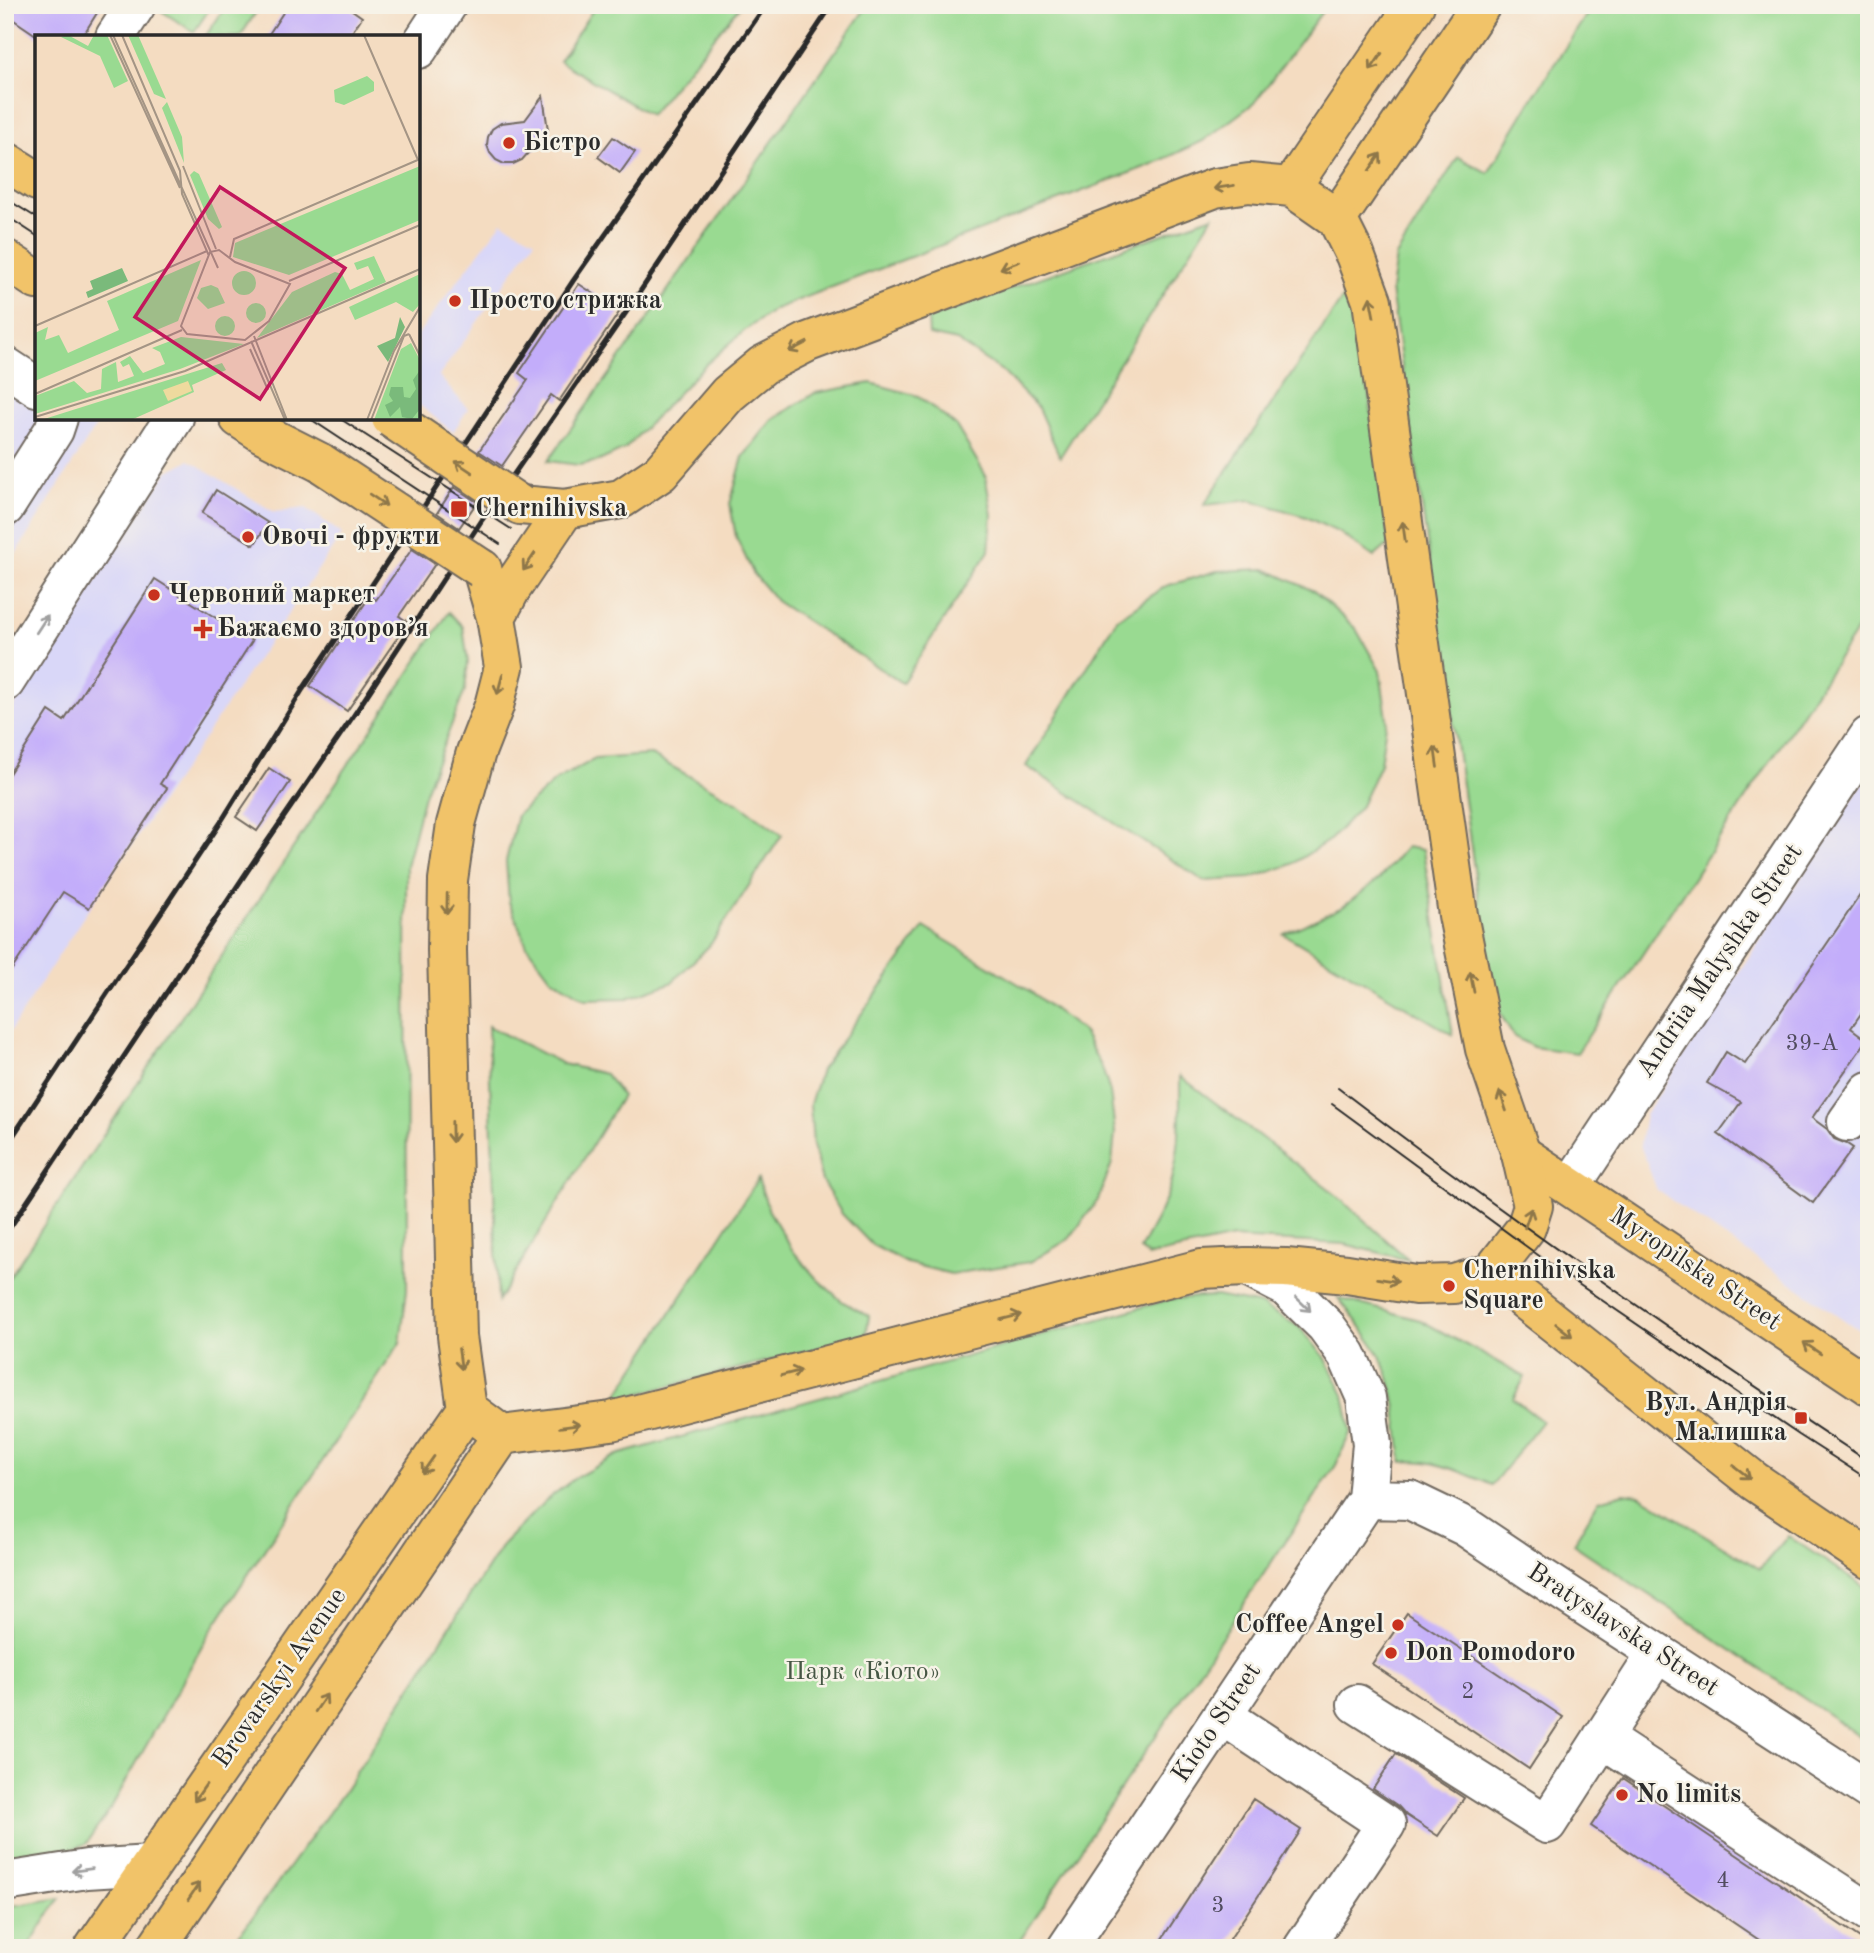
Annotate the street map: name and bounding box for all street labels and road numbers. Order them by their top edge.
street label: Andriia Malyshka Street [1632,839,1808,1083]
street label: Myropilska Street [1605,1202,1785,1336]
street label: Bratyslavska Street [1523,1559,1723,1701]
street label: Brovarskyi Avenue [208,1584,352,1772]
street label: Kioto Street [1168,1659,1266,1787]

